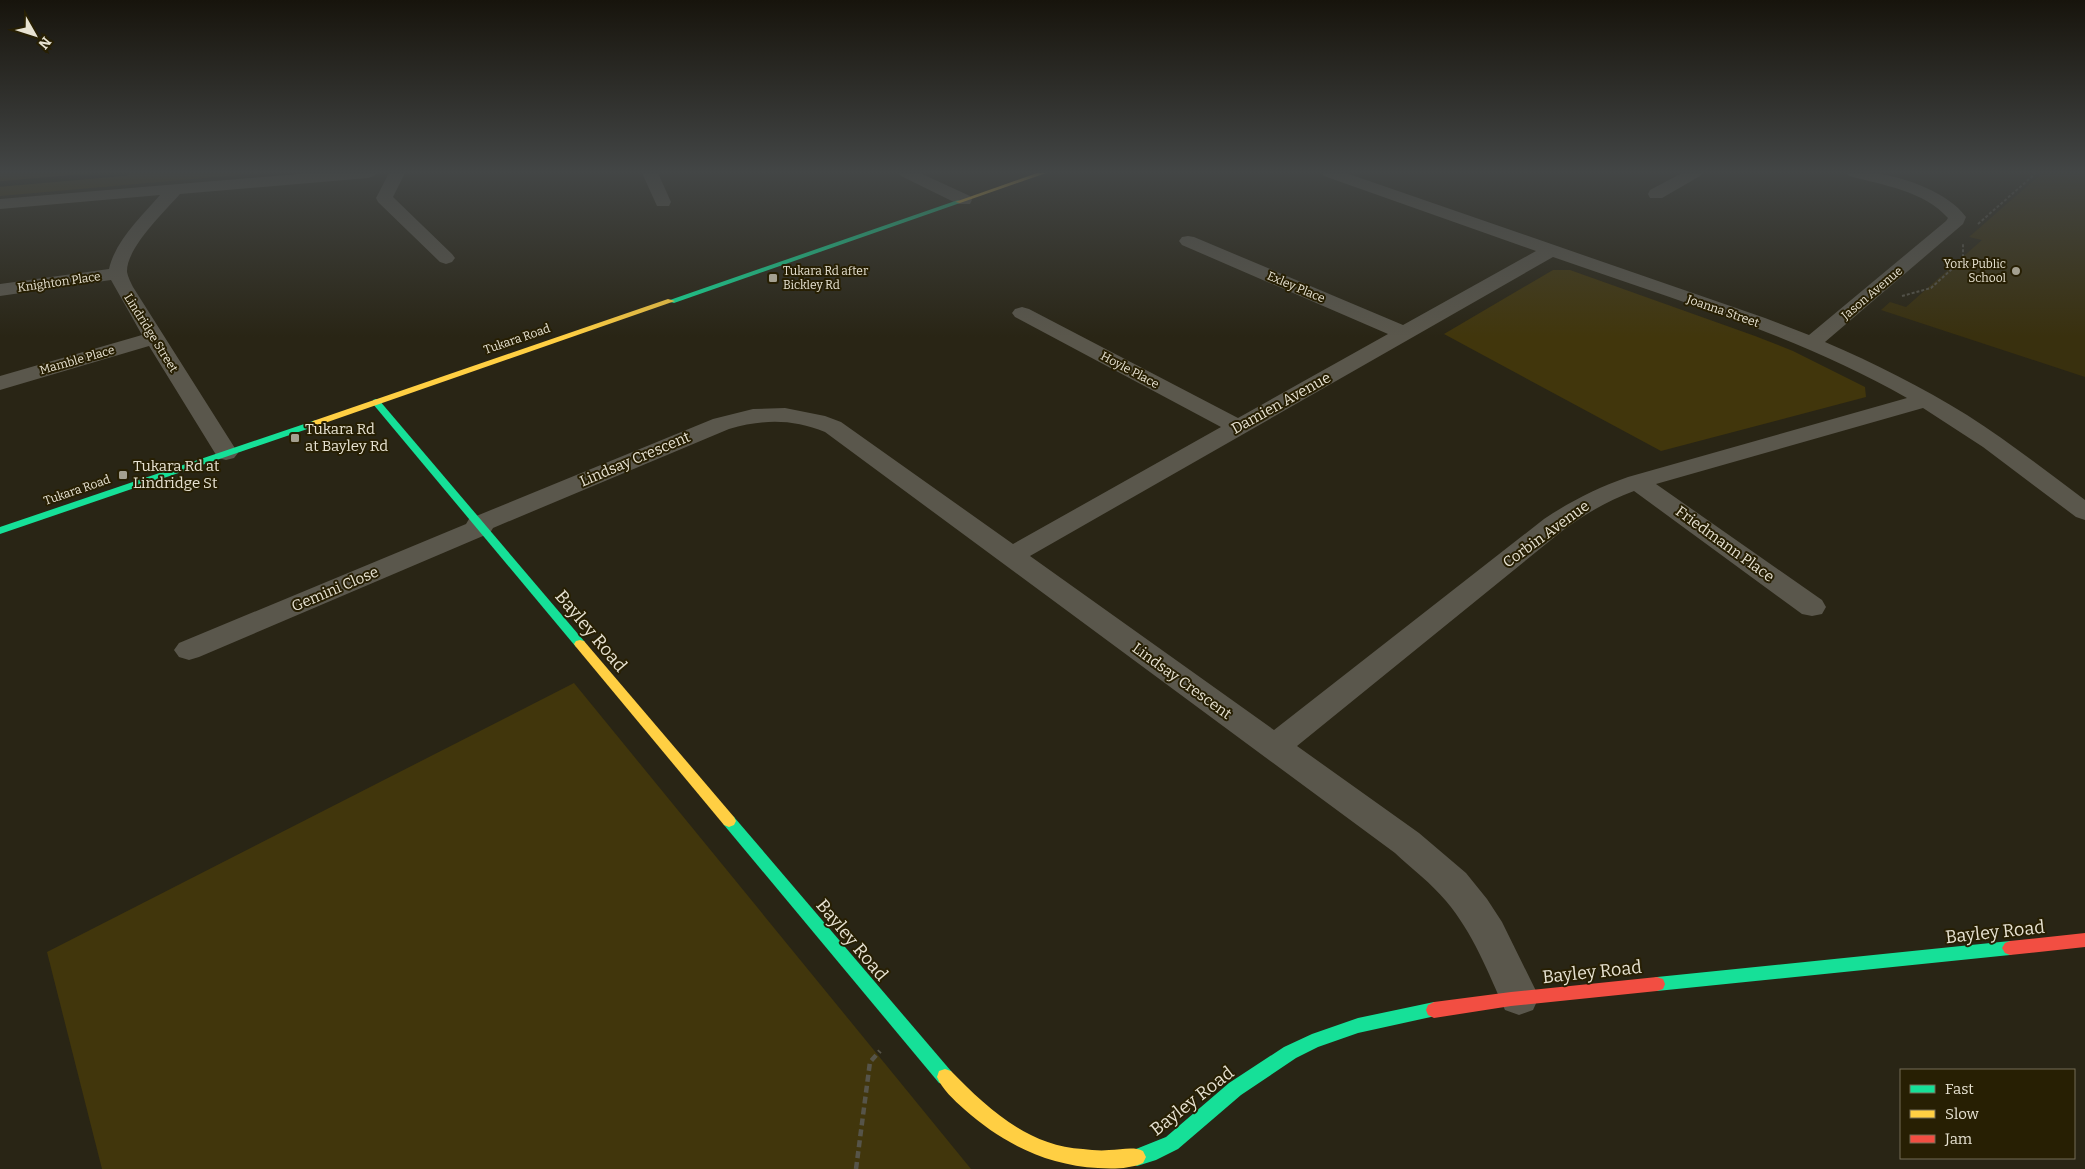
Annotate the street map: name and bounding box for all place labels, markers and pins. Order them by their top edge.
place label: York Public School [1943,257,2007,285]
place label: Tukara Rd after Bickley Rd [783,264,869,292]
marker: York Public School [2010,265,2022,277]
marker: Tukara Rd after Bickley Rd [767,272,779,284]
place label: Tukara Rd at Bayley Rd [305,420,388,455]
marker: Tukara Rd at Bayley Rd [289,432,301,444]
place label: Tukara Rd at Lindridge St [133,457,220,492]
marker: Tukara Rd at Lindridge St [117,469,129,481]

